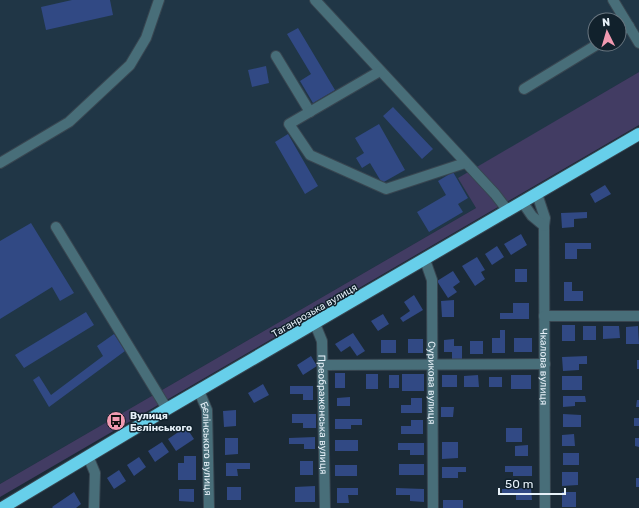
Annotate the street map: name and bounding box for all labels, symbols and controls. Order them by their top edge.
north arrow [587,12,627,52]
text: N [602,16,611,29]
street label: Таганрозька вулиця [270,281,359,340]
street label: Чкалова вулиця [537,328,550,405]
street label: Сурикова вулиця [425,341,438,424]
street label: Преображенська вулиця [315,355,329,475]
street label: Бєлінського вулиця [197,400,214,496]
bus stop icon: Вулиця Бєлінського [105,410,127,432]
place label: Вулиця Бєлінського [130,410,192,434]
scale bar [499,470,565,496]
text: 50 m [505,477,533,491]

